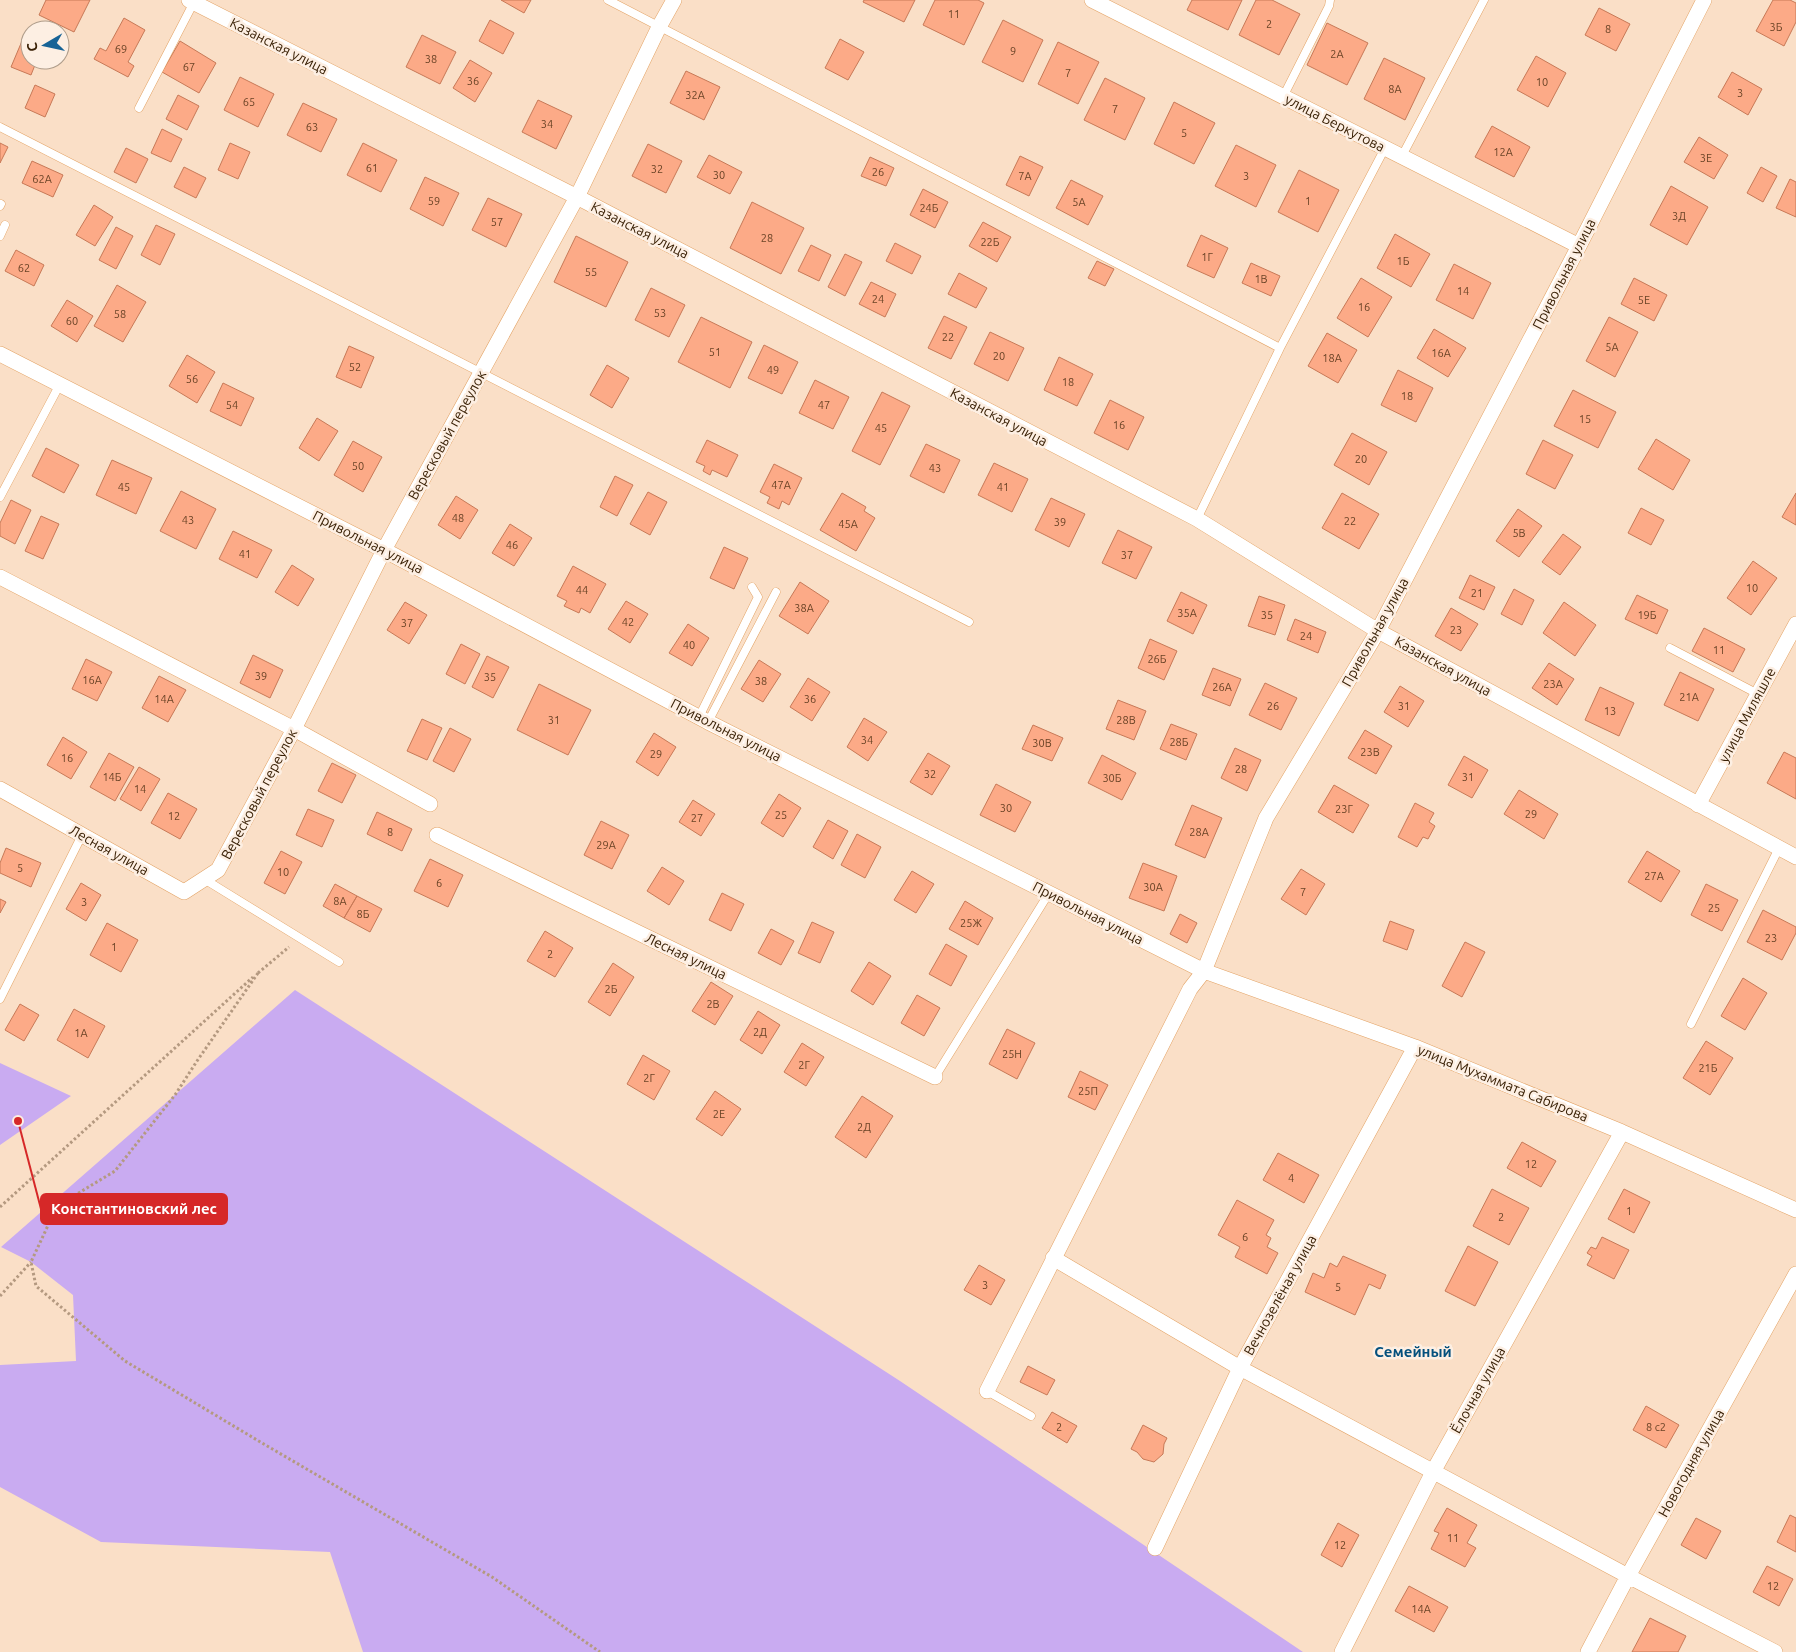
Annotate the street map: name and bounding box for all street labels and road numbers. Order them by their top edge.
street label: Казанская улица [227,14,331,78]
street label: улица Беркутова [1282,91,1388,155]
street label: Казанская улица [588,198,692,262]
street label: Привольная улица [1529,216,1599,332]
street label: Вересковый переулок [405,367,489,503]
street label: Казанская улица [948,385,1050,449]
street label: Привольная улица [310,507,426,577]
street label: Привольная улица [1338,575,1412,689]
street label: Казанская улица [1392,633,1494,699]
street label: улица Миляшле [1715,665,1779,765]
street label: Привольная улица [668,695,784,765]
street label: Вересковый переулок [218,726,300,862]
street label: Лесная улица [66,822,152,878]
street label: Привольная улица [1030,878,1146,948]
street label: Лесная улица [643,929,729,983]
street label: улица Мухаммата Сабирова [1415,1041,1591,1125]
street label: Вечнозелёная улица [1240,1232,1320,1358]
street label: Ёлочная улица [1448,1344,1508,1436]
street label: Новогодняя улица [1655,1406,1727,1520]

